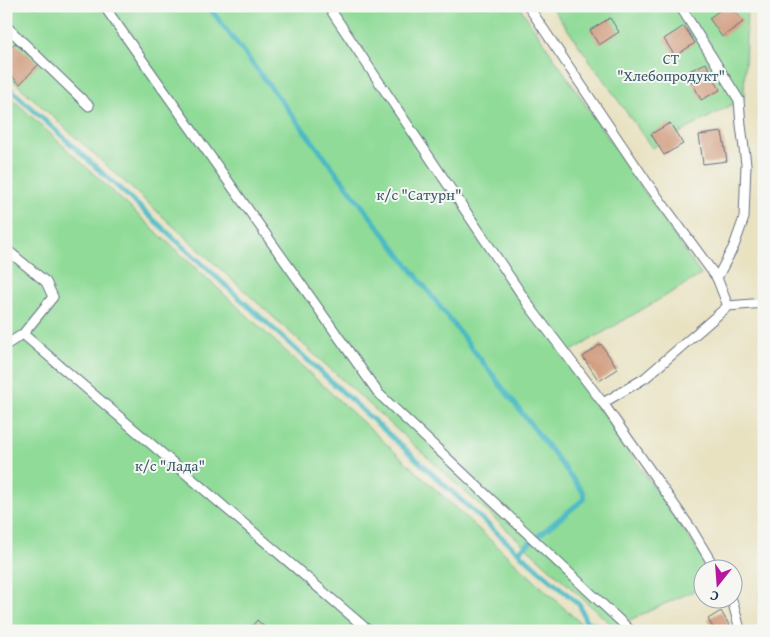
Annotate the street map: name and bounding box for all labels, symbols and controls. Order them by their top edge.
park label: СТ "Хлебопродукт" [617,48,725,86]
park label: к/с "Сатурн" [376,184,462,205]
park label: к/с "Лада" [135,455,205,476]
north arrow [692,560,742,610]
text: С [707,586,721,607]

